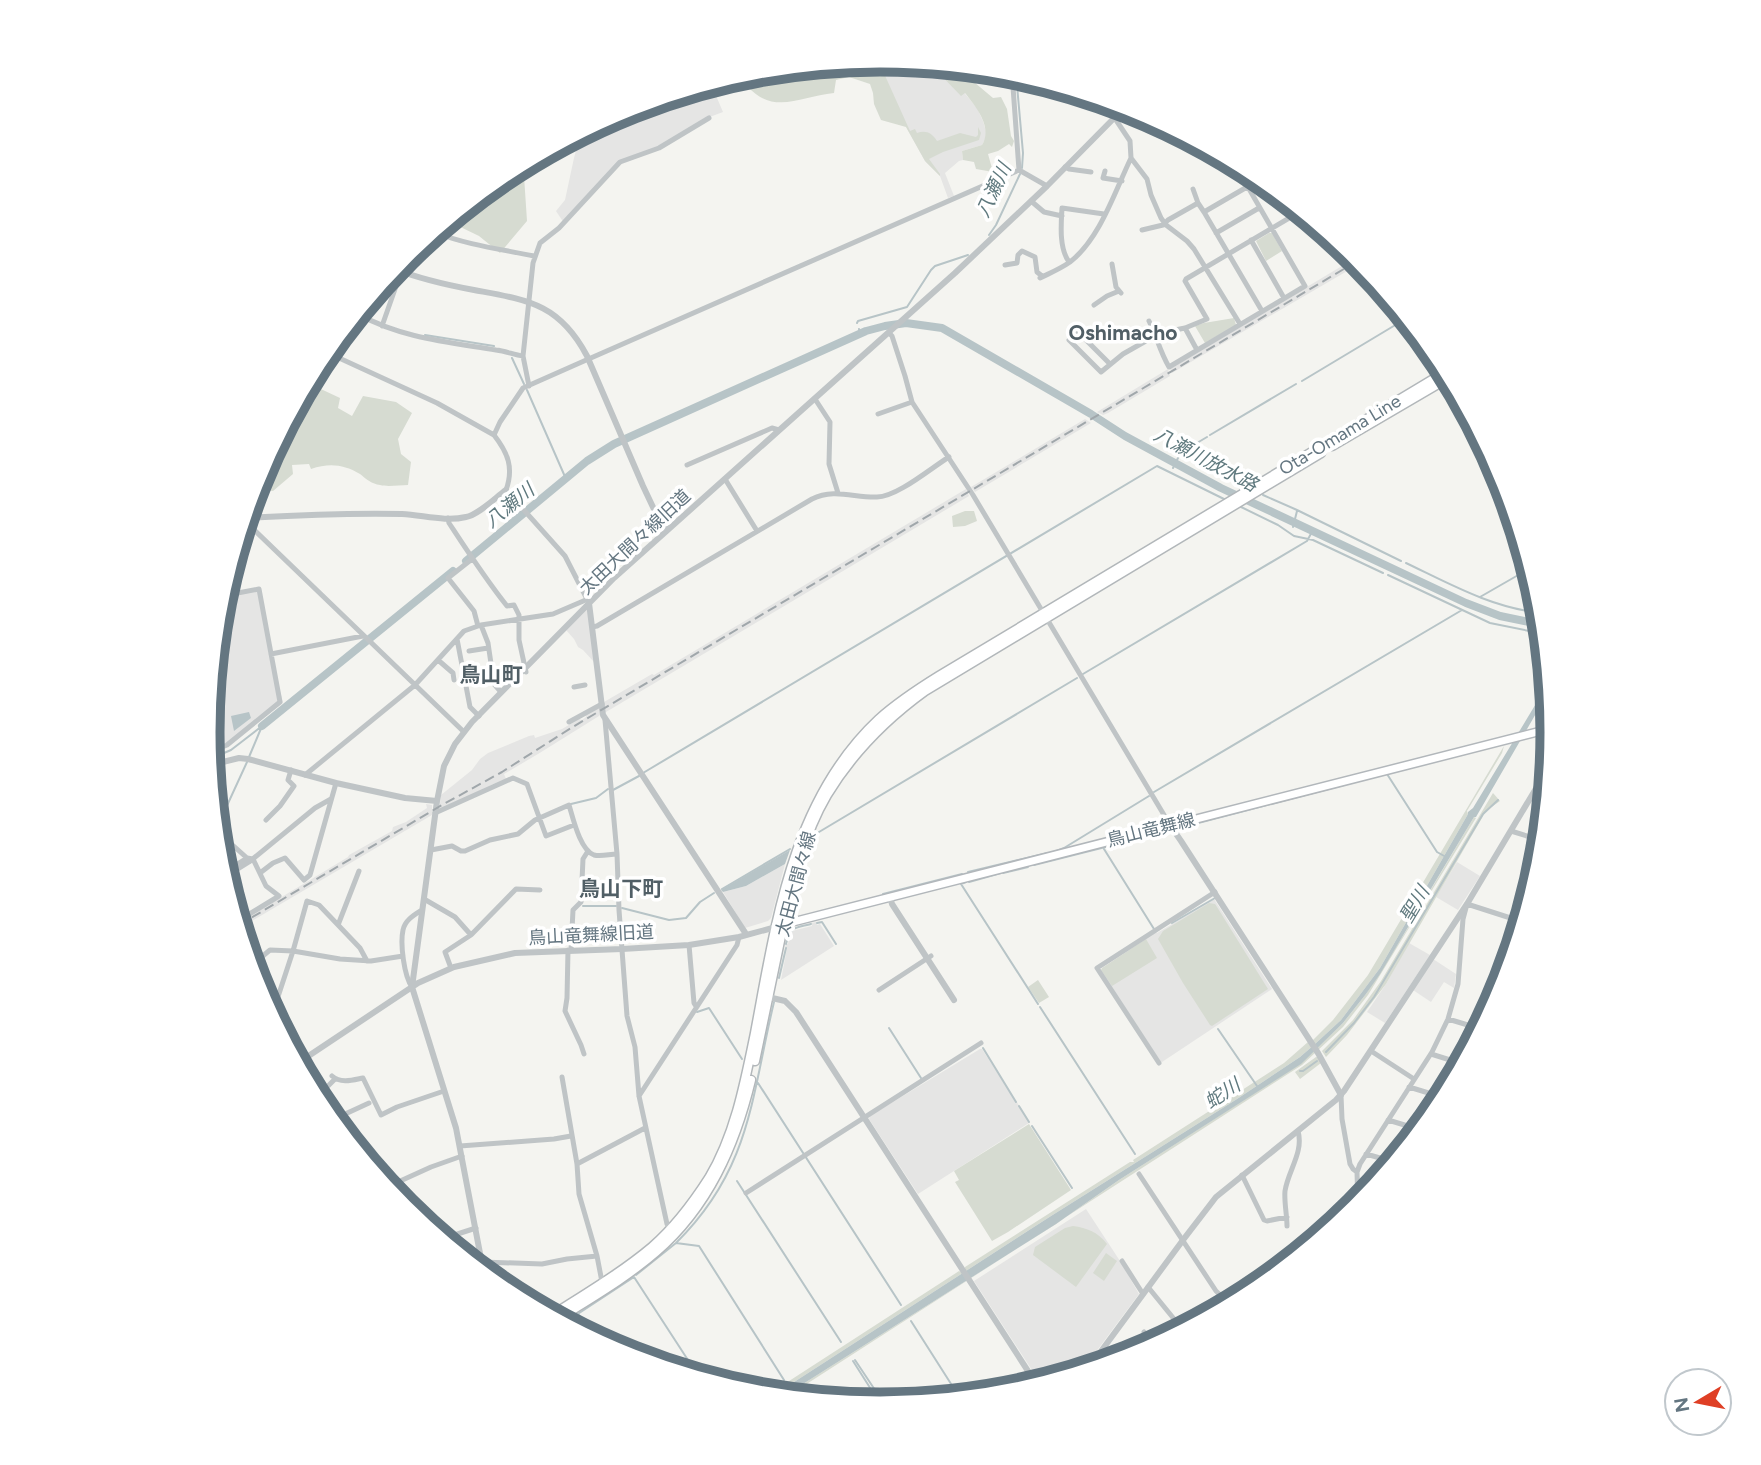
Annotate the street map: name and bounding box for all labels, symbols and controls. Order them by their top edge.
water label: 八瀬川 [971,158,1017,221]
district label: Oshimacho [1069,320,1177,345]
street label: Ota-Omama Line [1275,390,1405,480]
water label: 八瀬川放水路 [1150,423,1263,497]
water label: 八瀬川 [480,477,540,532]
street label: 太田大間々線旧道 [575,485,695,599]
district label: 鳥山町 [460,662,523,687]
street label: 鳥山竜舞線 [1105,808,1197,852]
street label: 太田大間々線 [771,829,821,939]
district label: 鳥山下町 [579,876,663,901]
water label: 聖川 [1395,880,1435,926]
street label: 鳥山竜舞線旧道 [528,921,654,949]
water label: 蛇川 [1200,1072,1246,1113]
north arrow [1663,1367,1733,1437]
text: N [1669,1396,1694,1414]

